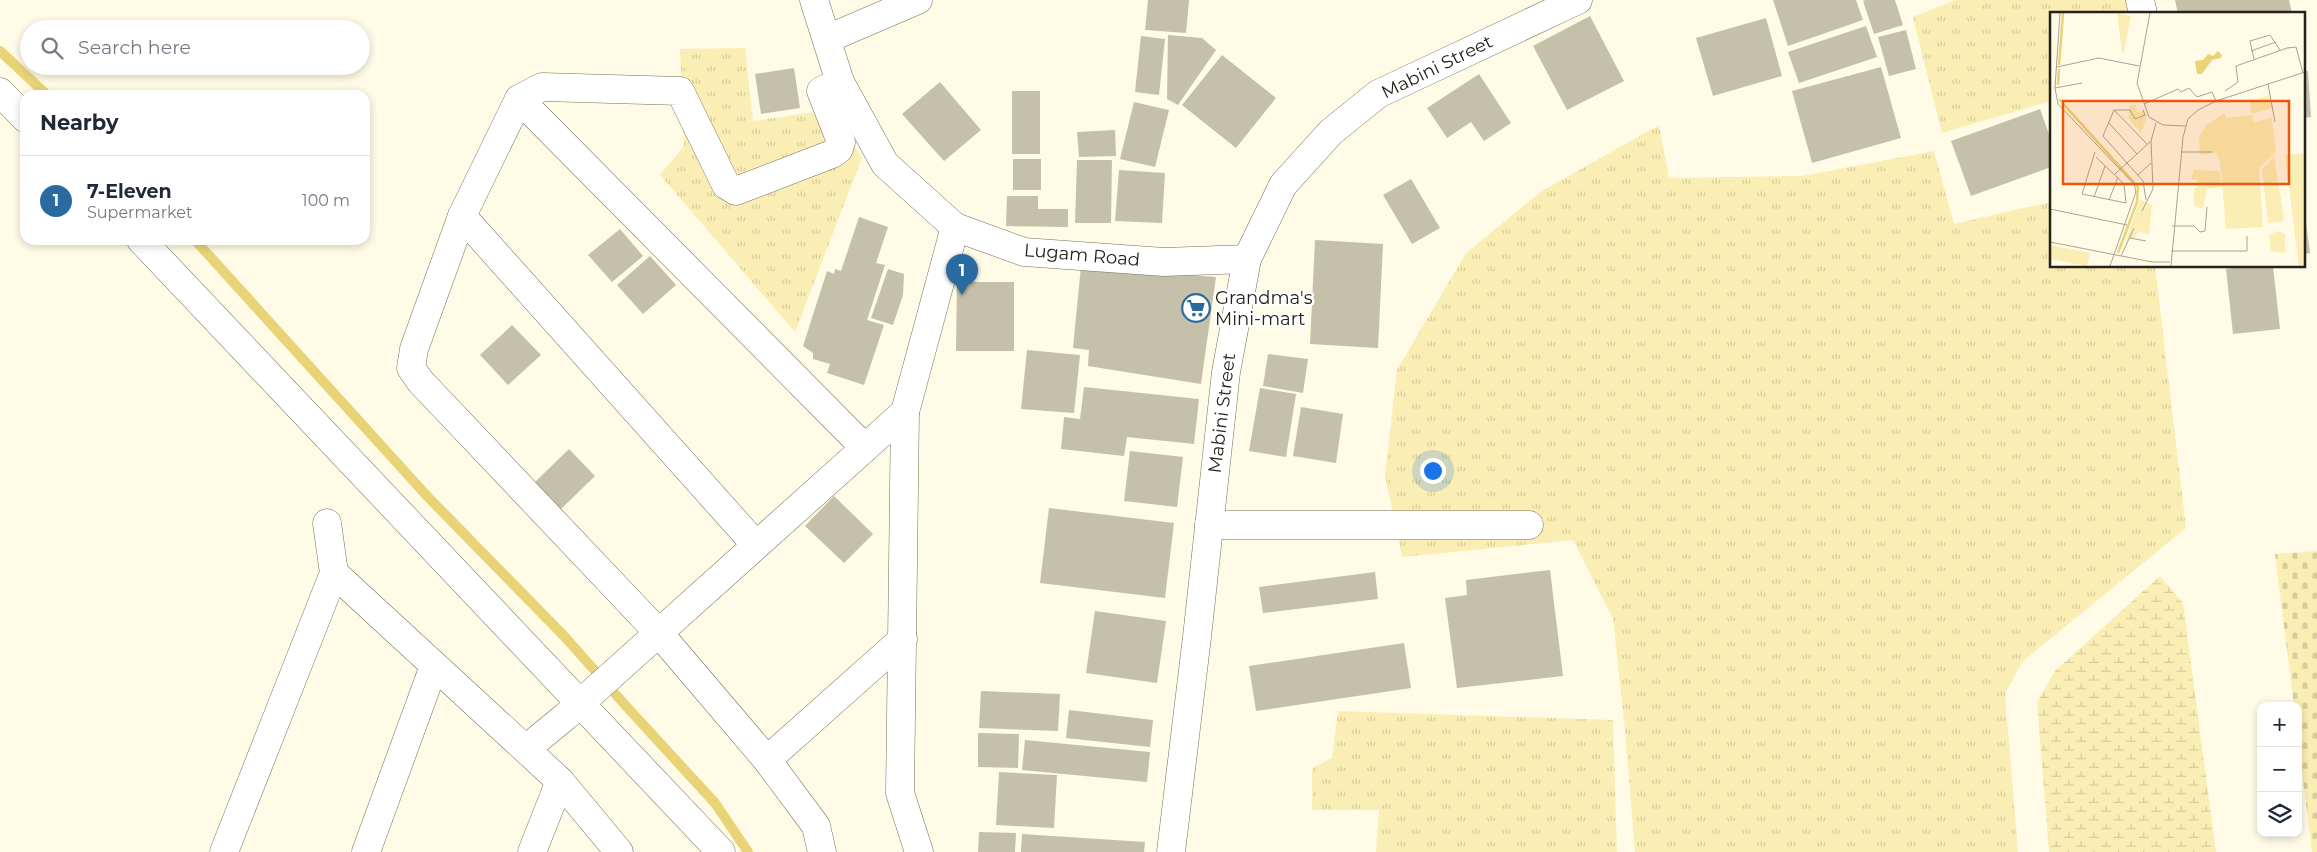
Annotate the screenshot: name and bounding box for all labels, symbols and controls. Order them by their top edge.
inset map [2050,12,2304,268]
search box [20,20,370,75]
street label: Mabini Street [1378,31,1496,103]
icon: search [38,34,66,62]
text: Search here [78,36,191,59]
text: Nearby [40,110,119,135]
text: 7-Eleven [87,180,172,203]
text: 1 [53,191,59,210]
text: 100 m [302,191,350,210]
text: Supermarket [87,203,193,222]
street label: Lugam Road [1023,239,1141,271]
pin: 1 [946,254,978,295]
place label: Grandma's Mini-mart [1215,287,1313,330]
supermarket icon: Grandma's Mini-mart [1181,293,1211,323]
street label: Mabini Street [1204,352,1240,474]
your location [1420,458,1446,484]
map controls [2257,702,2302,837]
button: + [2257,702,2302,747]
button: − [2257,747,2302,792]
button: layers [2257,792,2302,837]

